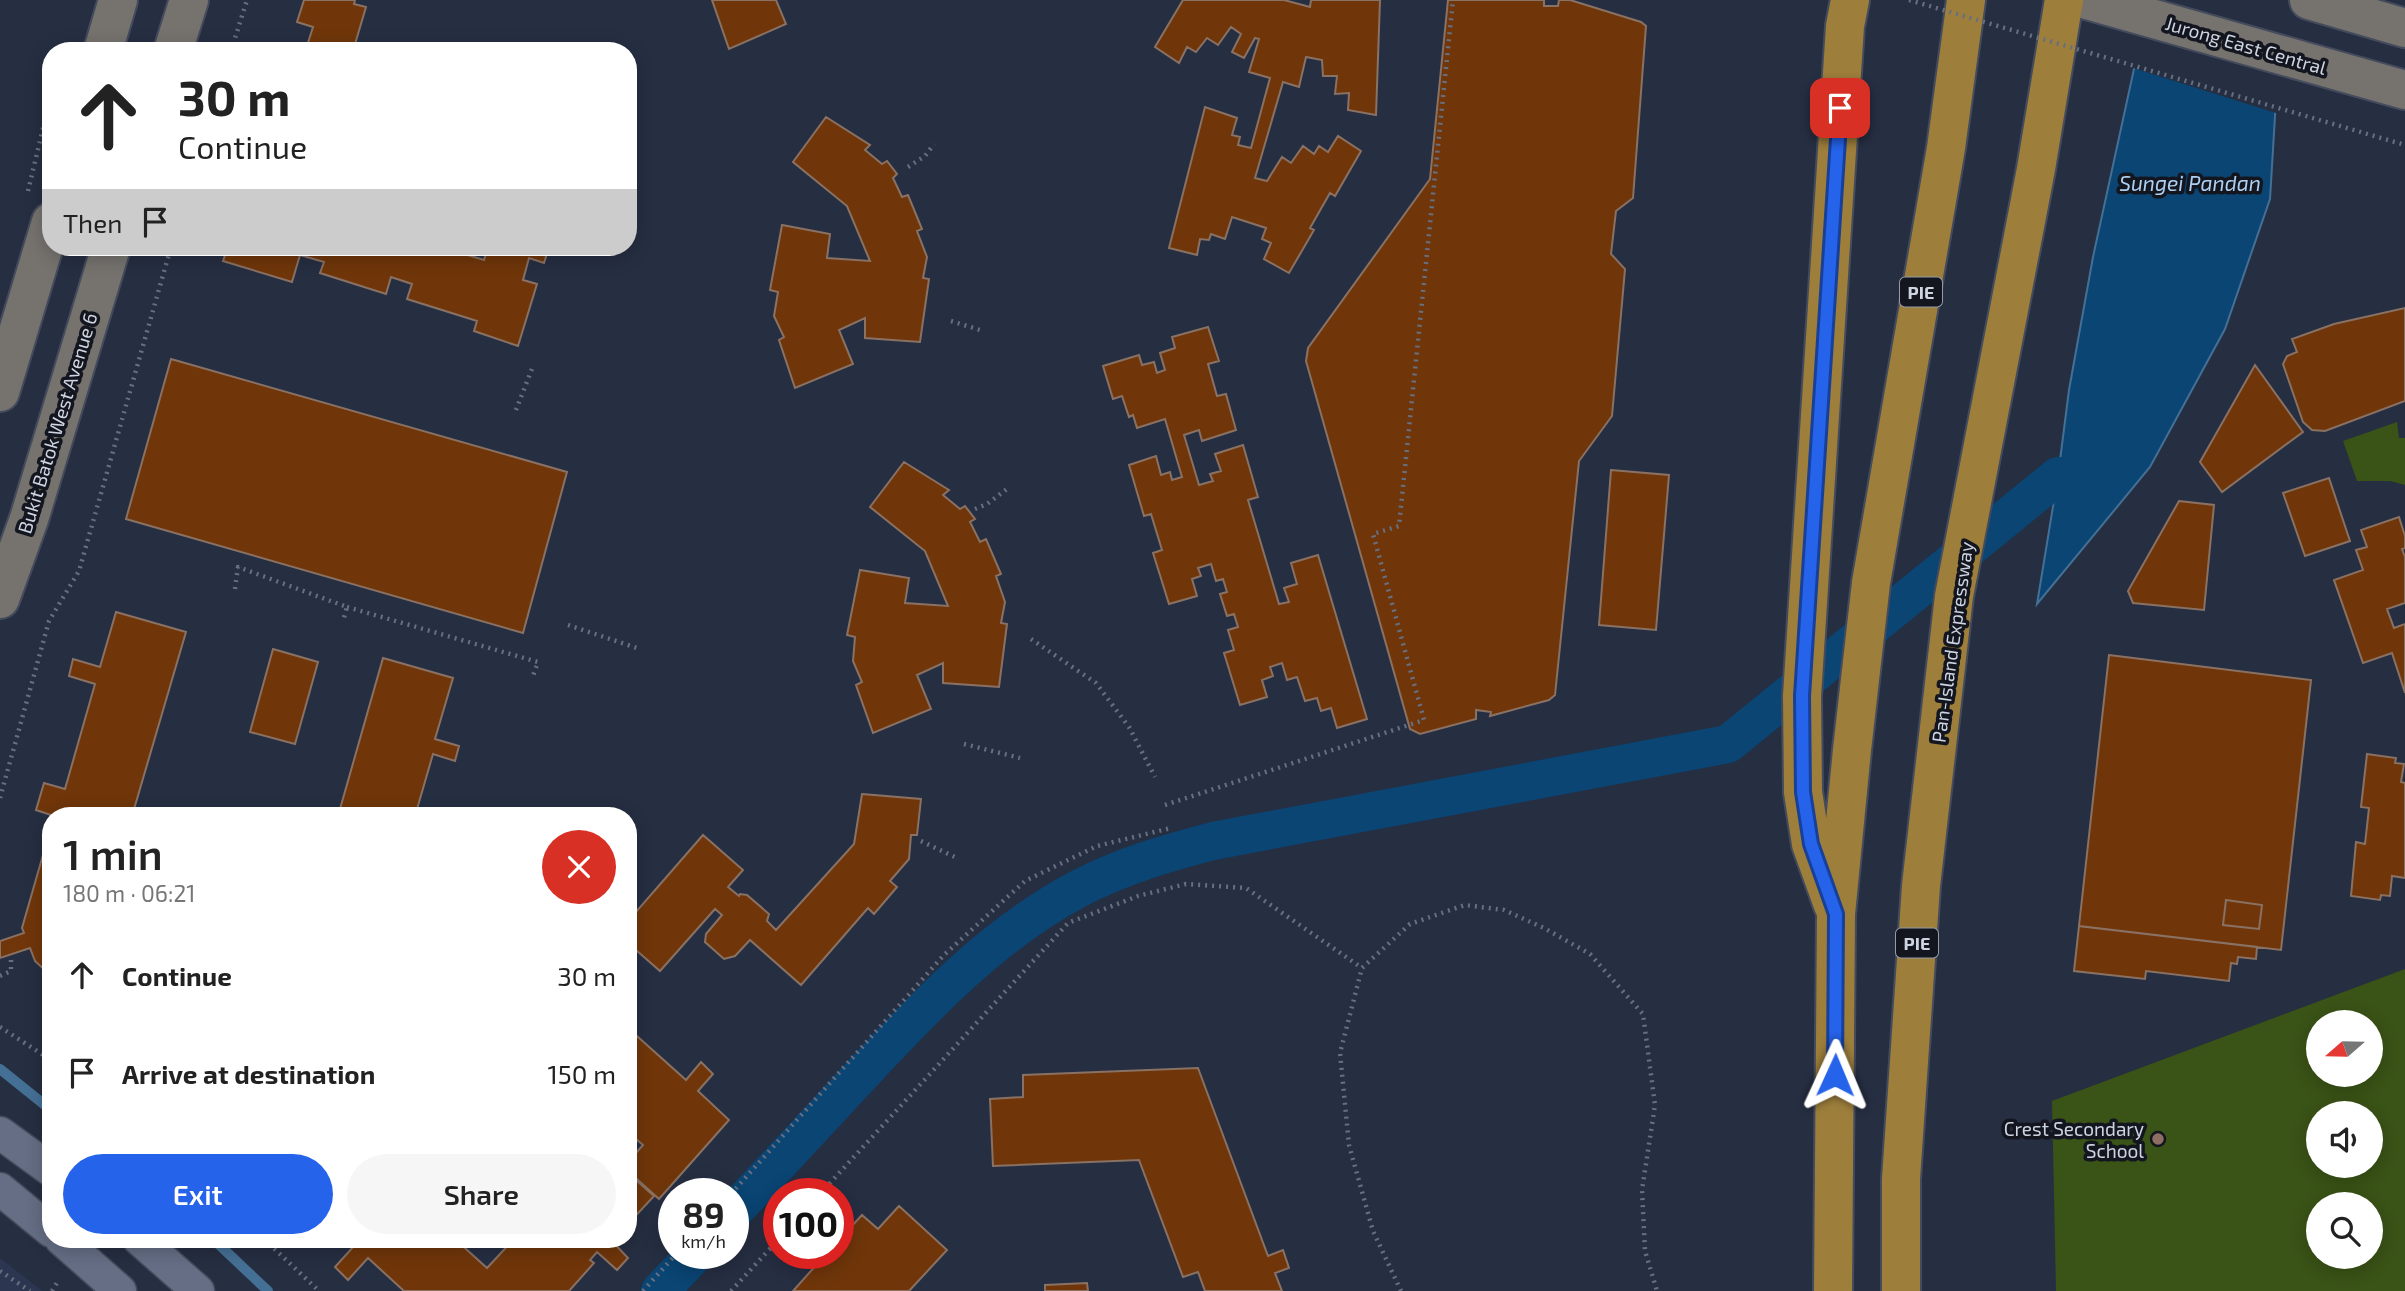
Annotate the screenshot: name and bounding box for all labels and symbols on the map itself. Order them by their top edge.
street label: Jurong East Central [2163,11,2330,79]
pin [1810,78,1870,138]
water label: Sungei Pandan [2119,170,2261,195]
road number: PIE [1900,278,1942,306]
street label: Bukit Batok West Avenue 6 [12,310,102,536]
street label: Pan-Island Expressway [1927,540,1977,744]
road number: PIE [1896,928,1938,958]
north arrow [2306,1010,2384,1087]
position arrow [1798,1038,1872,1112]
place label: Crest Secondary School [2004,1117,2144,1162]
marker: Crest Secondary School [2150,1131,2166,1147]
speed limit sign: 100 [763,1178,854,1269]

